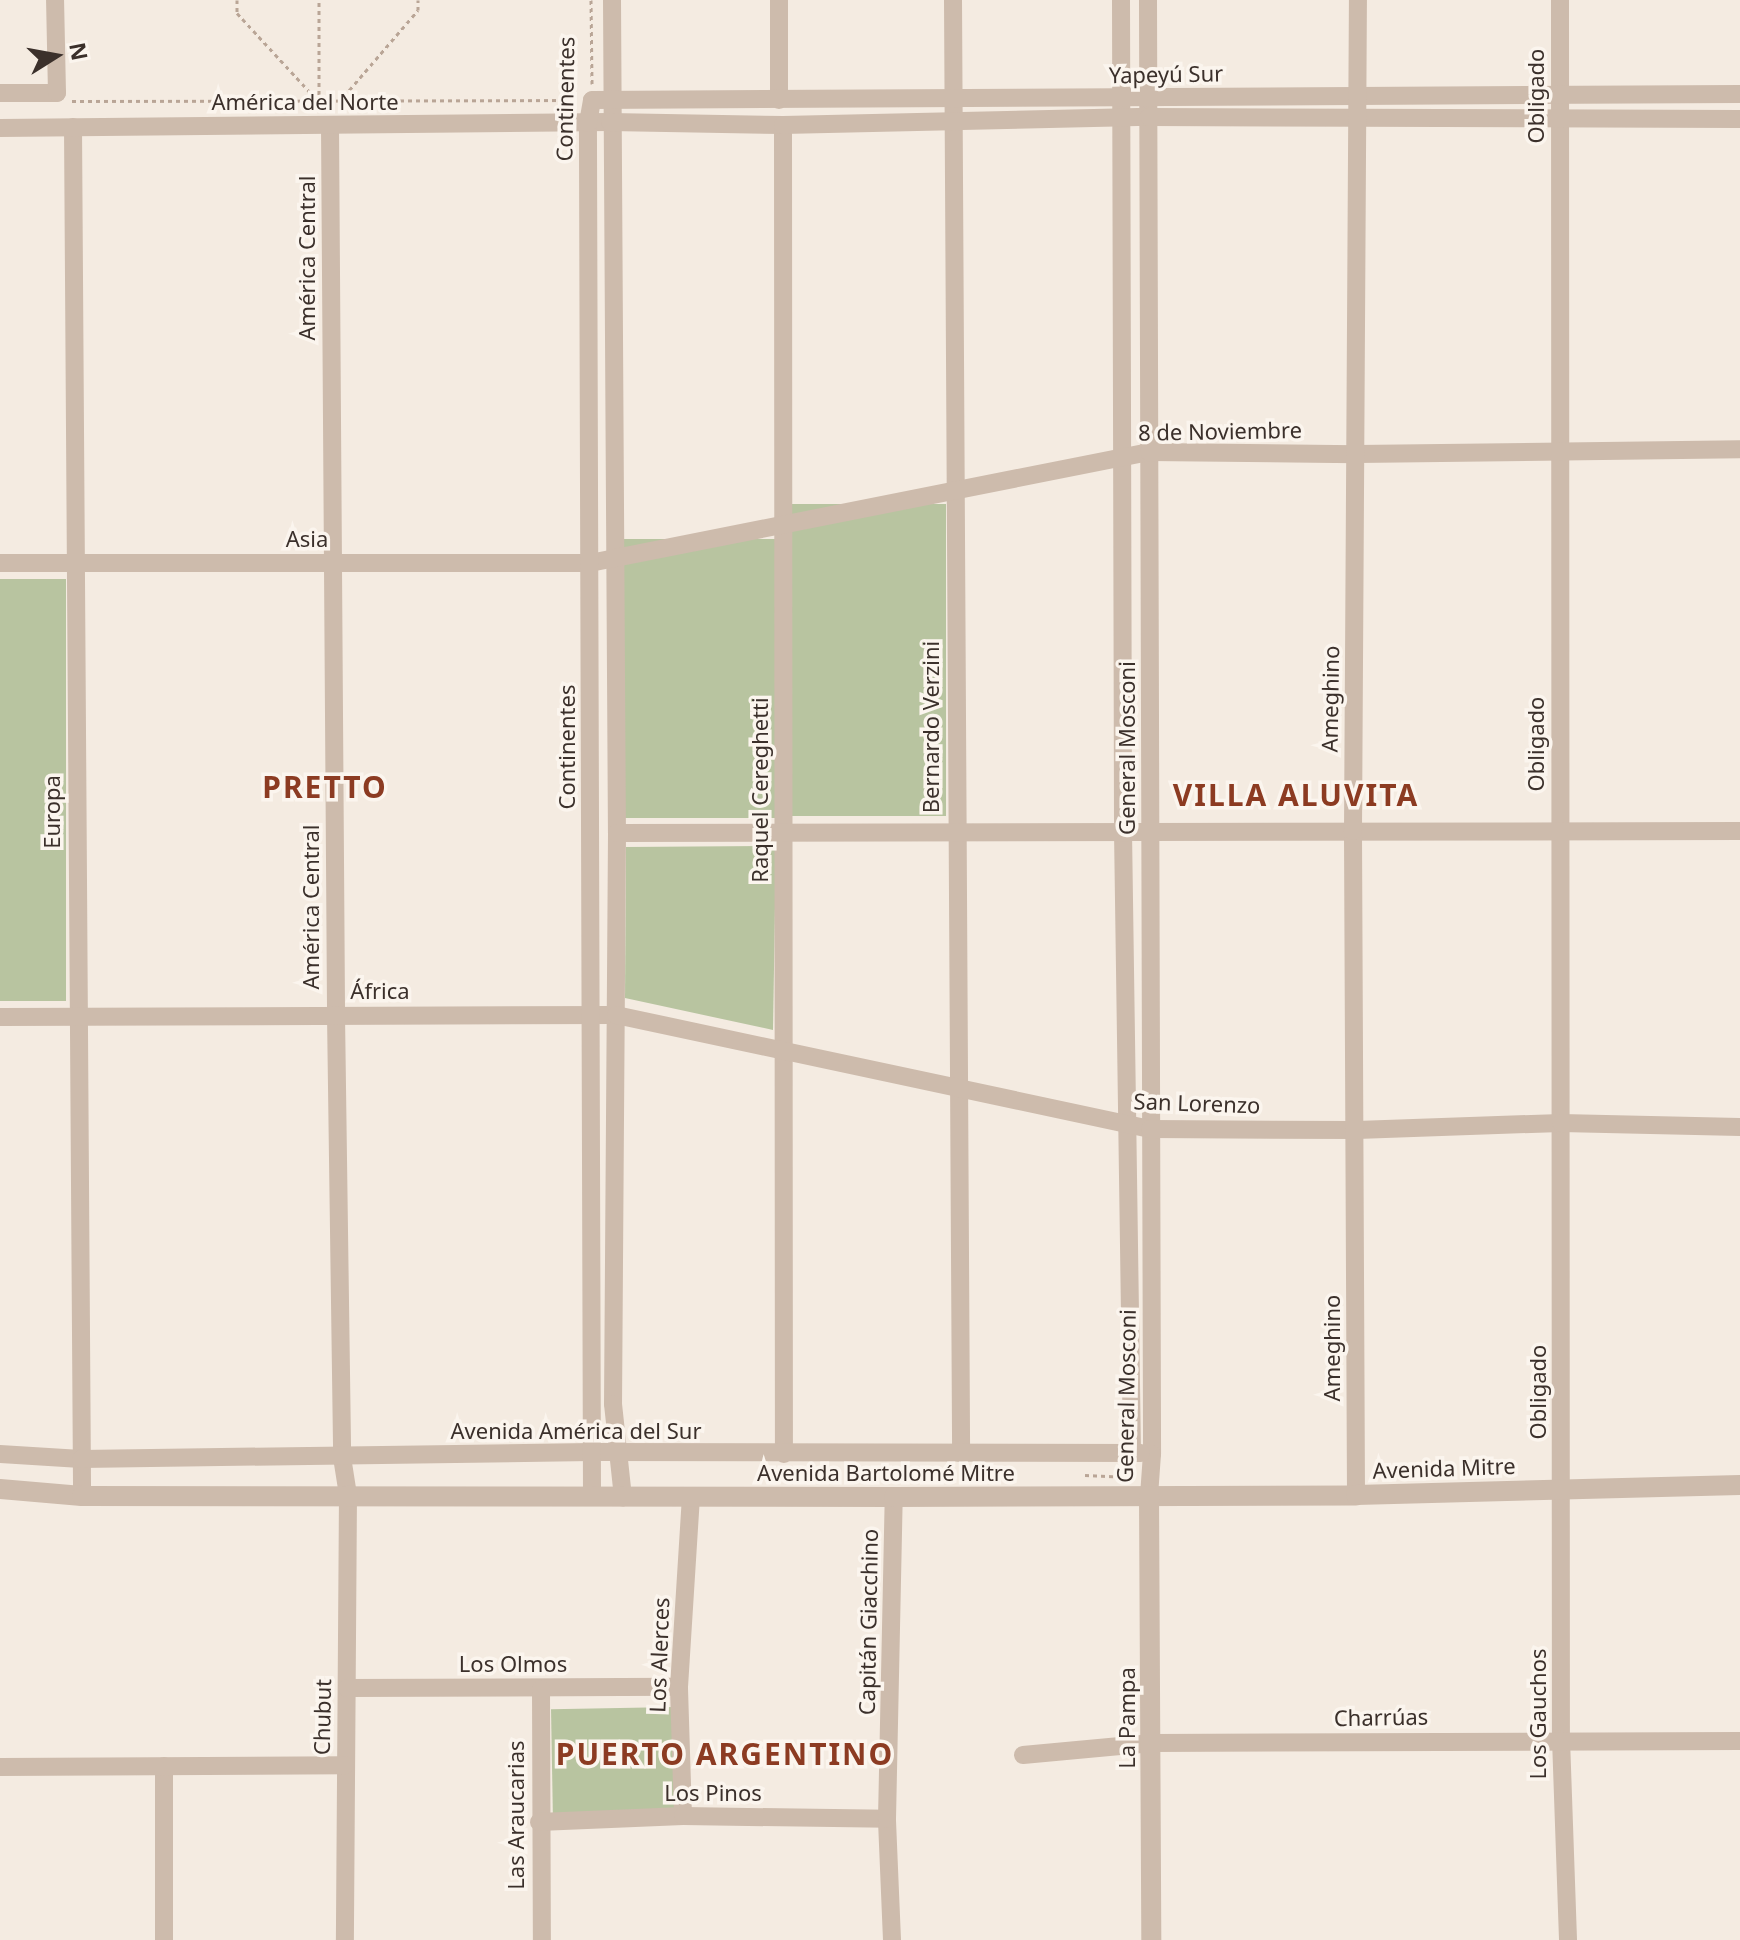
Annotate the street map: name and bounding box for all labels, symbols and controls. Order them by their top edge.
north arrow [16,16,96,96]
street label: Continentes [551,36,579,162]
text: N [63,40,96,63]
street label: Obligado [1523,49,1549,143]
street label: Yapeyú Sur [1109,60,1223,88]
street label: América del Norte [211,89,399,115]
street label: América Central [294,176,320,340]
street label: 8 de Noviembre [1138,416,1302,446]
street label: Asia [286,526,328,552]
street label: Bernardo Verzini [918,641,944,813]
street label: Ameghino [1316,645,1344,753]
street label: General Mosconi [1114,661,1140,835]
street label: Continentes [554,685,580,809]
street label: Raquel Cereghetti [747,697,773,883]
street label: Obligado [1523,697,1549,791]
district label: PRETTO [262,769,388,805]
street label: Europa [39,775,65,849]
district label: VILLA ALUVITA [1173,777,1419,813]
street label: América Central [298,825,324,989]
street label: África [350,978,410,1004]
street label: San Lorenzo [1133,1088,1261,1118]
street label: Ameghino [1319,1295,1345,1401]
street label: General Mosconi [1111,1309,1141,1483]
street label: Obligado [1525,1345,1551,1439]
street label: Avenida América del Sur [450,1418,702,1444]
street label: Avenida Mitre [1372,1452,1516,1484]
street label: Avenida Bartolomé Mitre [757,1460,1015,1486]
street label: Capitán Giacchino [853,1529,883,1715]
street label: Los Alerces [644,1597,674,1713]
street label: Los Gauchos [1525,1648,1551,1780]
street label: Los Olmos [459,1651,567,1677]
street label: La Pampa [1114,1667,1140,1769]
street label: Chubut [308,1679,336,1755]
street label: Charrúas [1334,1703,1428,1731]
district label: PUERTO ARGENTINO [556,1736,894,1772]
street label: Las Araucarias [503,1740,529,1890]
street label: Los Pinos [664,1780,762,1806]

